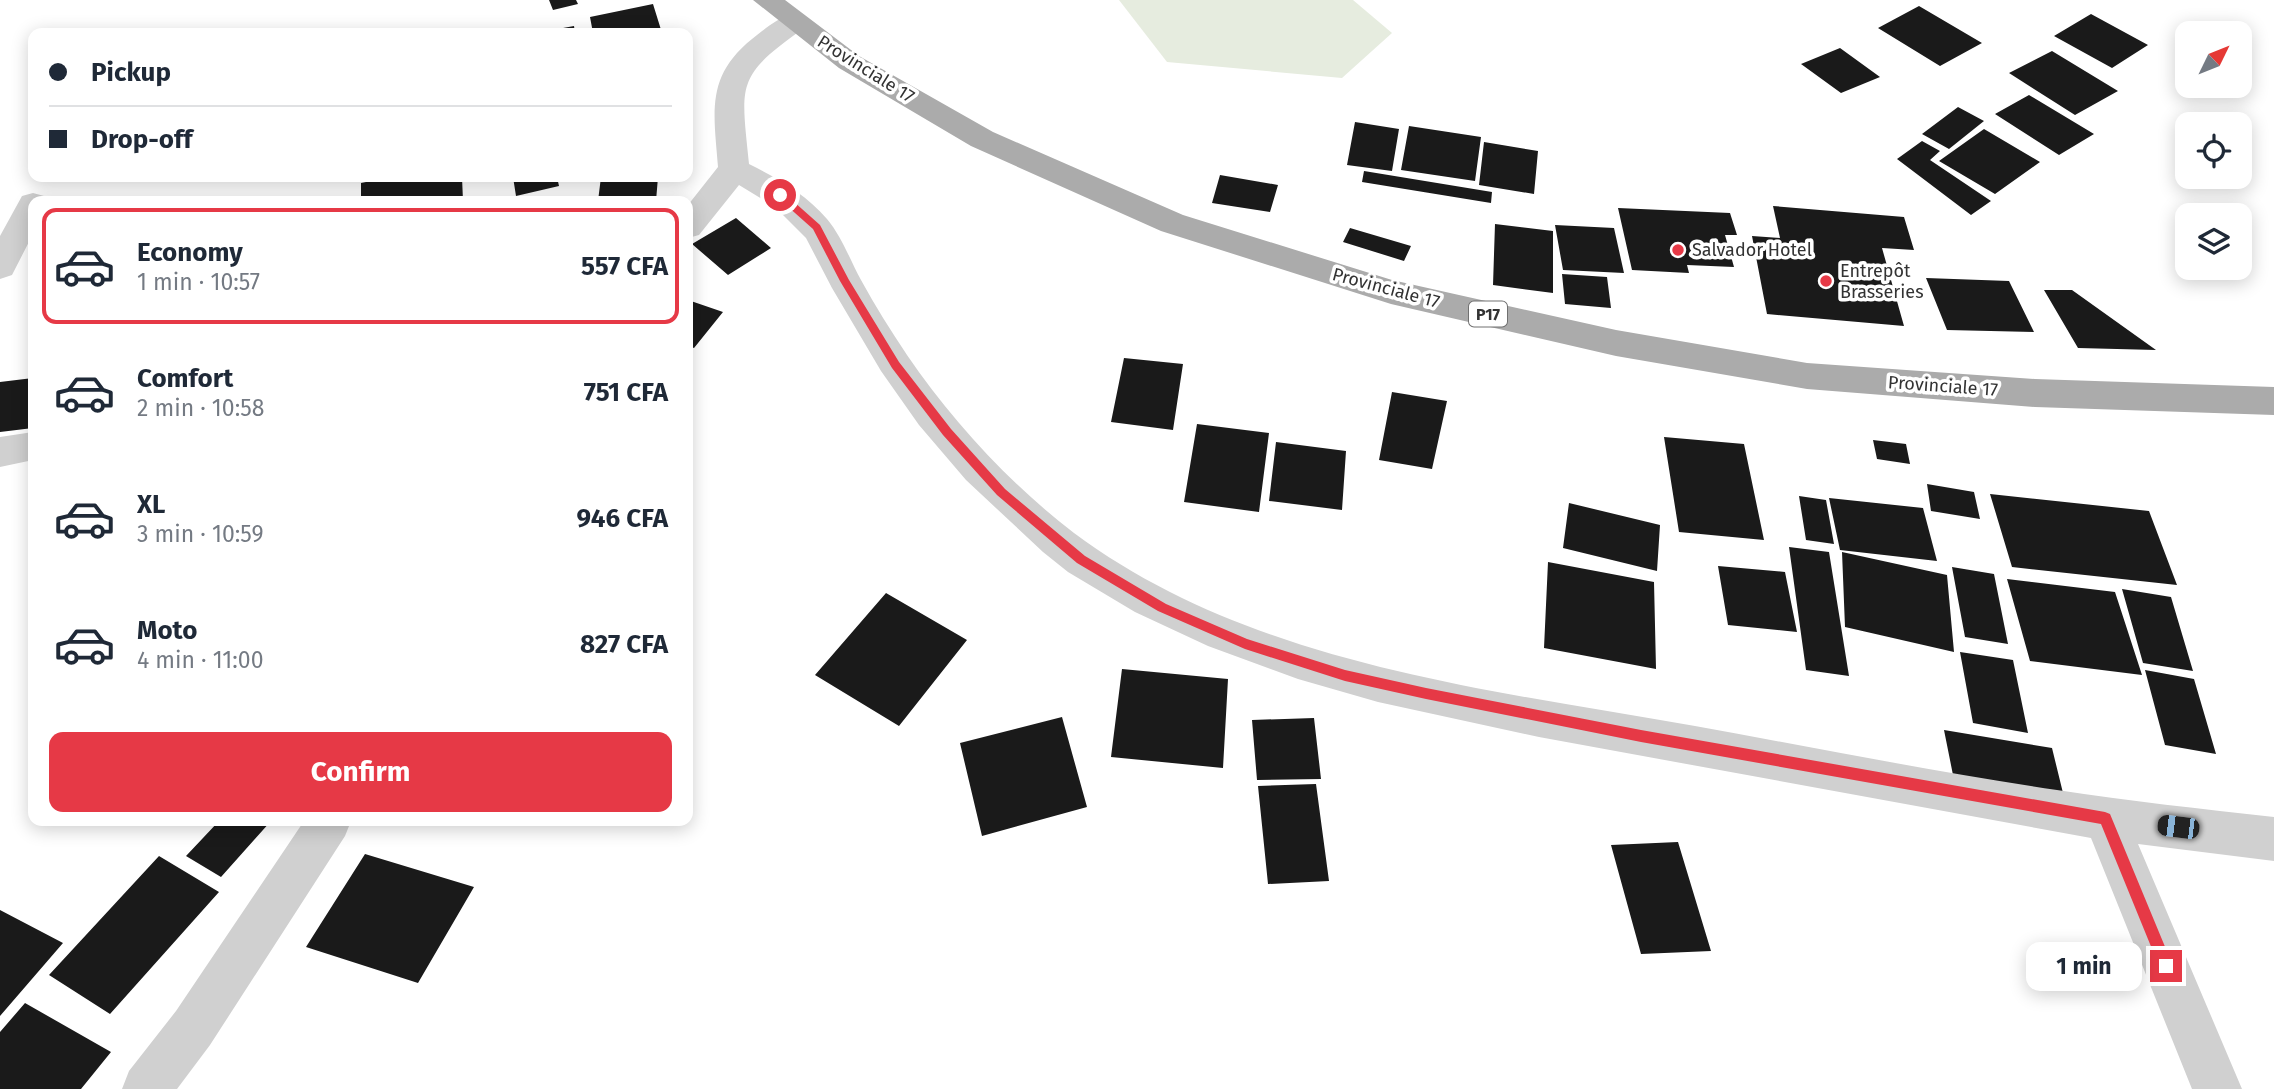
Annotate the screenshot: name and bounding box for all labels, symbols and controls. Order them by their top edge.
north arrow [2175,21,2252,98]
map controls [2175,21,2252,280]
street label: Provinciale 17 [813,30,919,108]
text: Pickup [91,57,171,88]
button: locate [2175,112,2252,189]
text: Drop-off [91,124,193,155]
route start [764,179,796,211]
button: layers [2175,203,2252,280]
icon: car [53,235,116,298]
text: Economy [137,237,243,268]
place label: Salvador Hotel [1692,239,1812,261]
marker: Salvador Hotel [1670,242,1686,258]
text: 557 CFA [581,251,668,282]
place label: Entrepôt Brasseries [1840,260,1924,303]
street label: Provinciale 17 [1330,263,1442,313]
text: 1 min · 10:57 [137,268,260,296]
marker: Entrepôt Brasseries [1818,273,1834,289]
road number: P17 [1469,302,1507,326]
icon: car [53,361,116,424]
text: Comfort [137,363,233,394]
street label: Provinciale 17 [1887,371,1999,401]
text: 751 CFA [584,377,668,408]
text: 2 min · 10:58 [137,394,264,422]
icon: car [53,487,116,550]
text: XL [137,489,165,520]
text: 946 CFA [577,503,668,534]
text: 3 min · 10:59 [137,520,264,548]
icon: car [53,613,116,676]
text: Moto [137,615,197,646]
text: 827 CFA [580,629,668,660]
text: 4 min · 11:00 [137,646,264,674]
button: Confirm [49,732,672,812]
car [2156,814,2201,840]
callout: 1 min [2026,942,2142,990]
route end [2150,950,2182,982]
text: 1 min [2056,952,2112,980]

